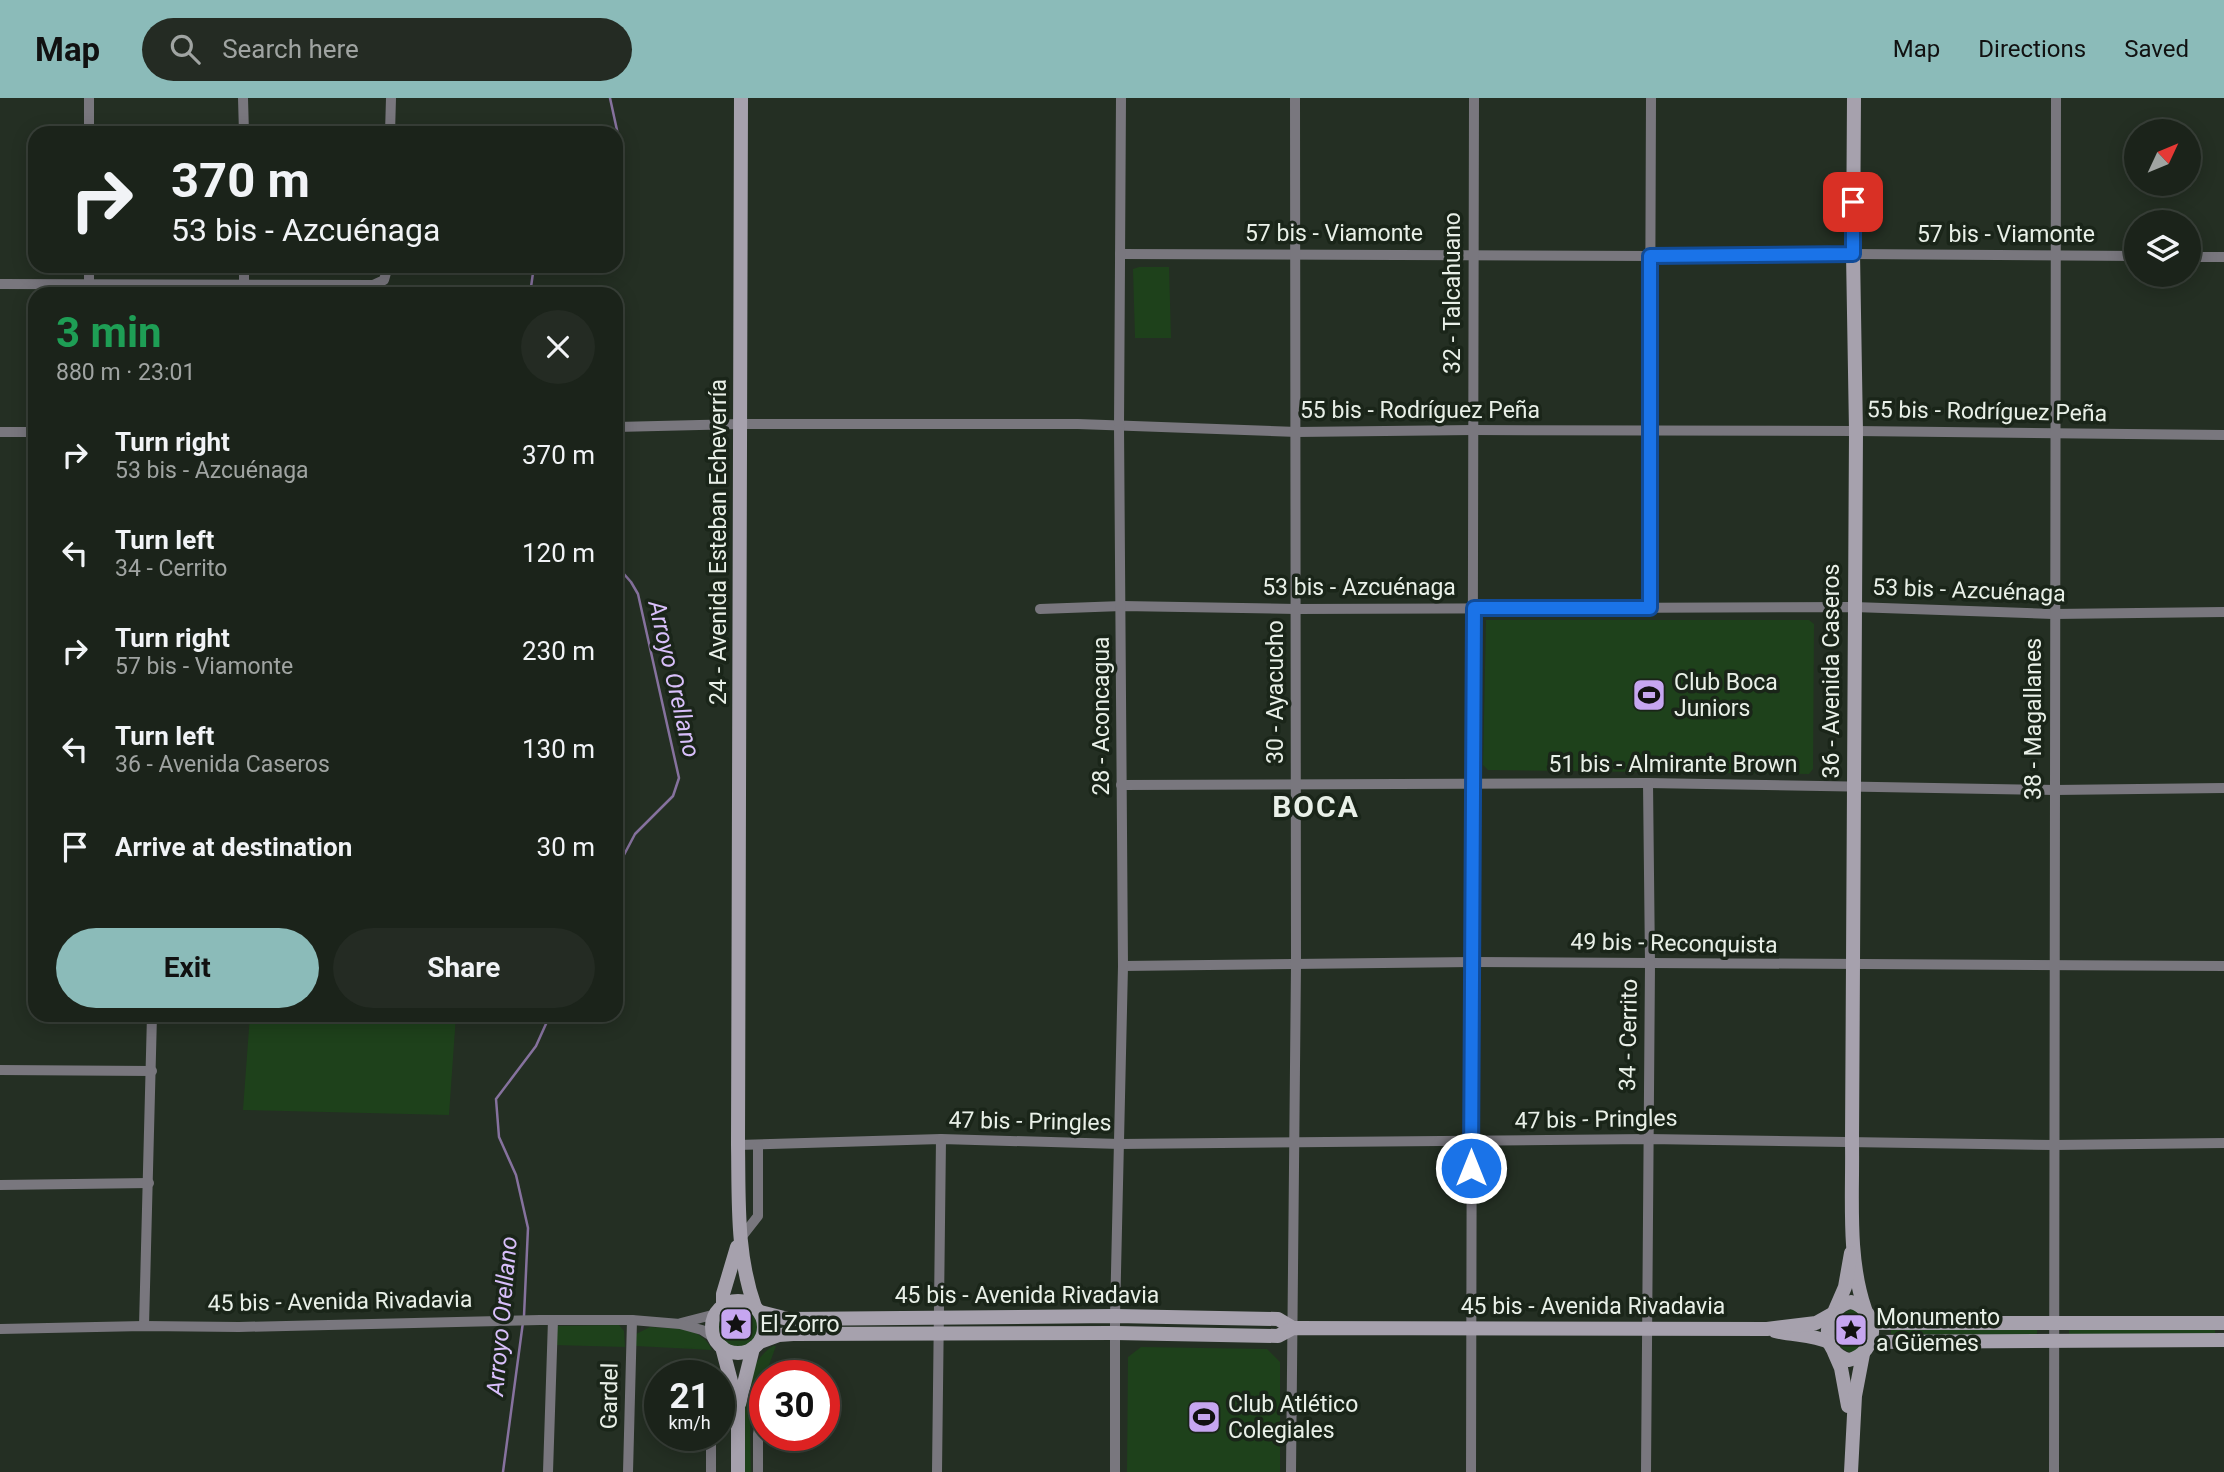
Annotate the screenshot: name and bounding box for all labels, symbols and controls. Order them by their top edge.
search box [142,18,632,81]
text: Map [35,30,100,69]
icon: search [166,30,204,68]
text: Search here [222,34,359,64]
text: Map [1893,35,1940,63]
text: Directions [1978,35,2086,63]
text: Saved [2124,35,2189,63]
north arrow [2124,119,2202,196]
map controls [2124,119,2201,287]
text: 370 m [171,152,310,209]
icon: right [56,154,147,245]
pin [1823,172,1883,232]
icon: arrive [1834,183,1872,221]
button: layers [2124,210,2201,287]
text: 53 bis - Azcuénaga [171,211,440,249]
street label: 32 - Talcahuano [1439,212,1466,374]
street label: 57 bis - Viamonte [1245,220,1423,247]
street label: 57 bis - Viamonte [1917,221,2095,248]
text: 3 min [56,308,162,357]
button: close [521,310,595,384]
text: 880 m · 23:01 [56,359,195,386]
street label: 24 - Avenida Esteban Echeverría [705,379,732,705]
street label: 55 bis - Rodríguez Peña [1867,396,2107,427]
street label: 55 bis - Rodríguez Peña [1300,397,1540,424]
text: Turn right [115,427,230,457]
icon: right [56,436,94,474]
text: 370 m [522,440,595,470]
text: 53 bis - Azcuénaga [115,457,309,484]
text: Turn left [115,525,214,555]
icon: left [56,534,94,572]
text: 120 m [522,538,595,568]
text: 34 - Cerrito [115,555,227,582]
street label: 36 - Avenida Caseros [1818,564,1845,778]
street label: 53 bis - Azcuénaga [1262,574,1456,601]
street label: 53 bis - Azcuénaga [1872,574,2066,607]
water label: Arroyo Orellano [642,597,706,760]
street label: 30 - Ayacucho [1262,620,1289,764]
text: Turn right [115,623,230,653]
icon: right [56,632,94,670]
text: 230 m [522,636,595,666]
street label: 28 - Aconcagua [1088,636,1115,796]
street label: 38 - Magallanes [2020,638,2047,800]
text: 57 bis - Viamonte [115,653,293,680]
place label: Club Boca Juniors [1674,669,1778,722]
sports icon: Club Boca Juniors [1630,676,1668,714]
text: Turn left [115,721,214,751]
icon: left [56,730,94,768]
text: 130 m [522,734,595,764]
text: 36 - Avenida Caseros [115,751,330,778]
street label: 51 bis - Almirante Brown [1548,751,1798,778]
district label: BOCA [1272,789,1360,824]
icon: arrive [56,828,94,866]
text: Arrive at destination [115,832,352,862]
text: 30 m [537,832,595,862]
button: Exit [56,928,319,1008]
button: Share [333,928,595,1008]
street label: 49 bis - Reconquista [1570,928,1778,959]
street label: 34 - Cerrito [1614,979,1643,1091]
street label: 47 bis - Pringles [1514,1105,1678,1134]
street label: 47 bis - Pringles [948,1107,1112,1136]
position arrow [1434,1131,1508,1205]
water label: Arroyo Orellano [481,1235,523,1398]
street label: 45 bis - Avenida Rivadavia [895,1282,1159,1309]
street label: 45 bis - Avenida Rivadavia [207,1286,473,1317]
street label: 45 bis - Avenida Rivadavia [1461,1293,1725,1320]
place label: Monumento a Güemes [1876,1304,2000,1357]
place icon: El Zorro [717,1305,755,1343]
place label: El Zorro [760,1311,840,1338]
place icon: Monumento a Güemes [1832,1311,1870,1349]
speed limit sign: 30 [749,1360,840,1451]
street label: Gardel [595,1363,624,1430]
text: 21 [669,1376,710,1417]
place label: Club Atlético Colegiales [1228,1391,1358,1444]
sports icon: Club Atlético Colegiales [1185,1398,1223,1436]
text: km/h [668,1412,711,1433]

